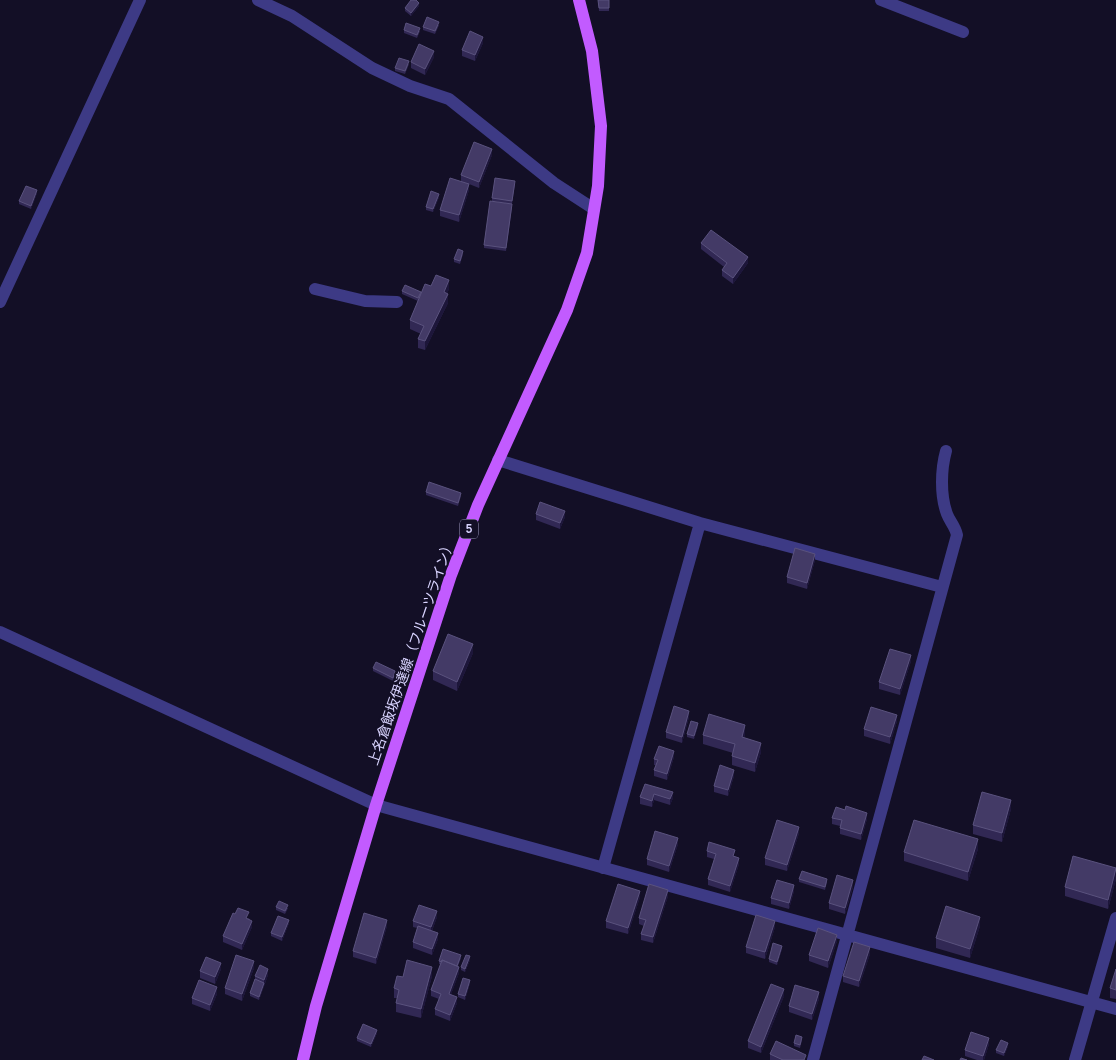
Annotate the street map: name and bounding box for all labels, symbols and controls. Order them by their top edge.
road number: 5 [460,520,478,538]
street label: 上名倉飯坂伊達線（フルーツライン） [363,536,458,767]

